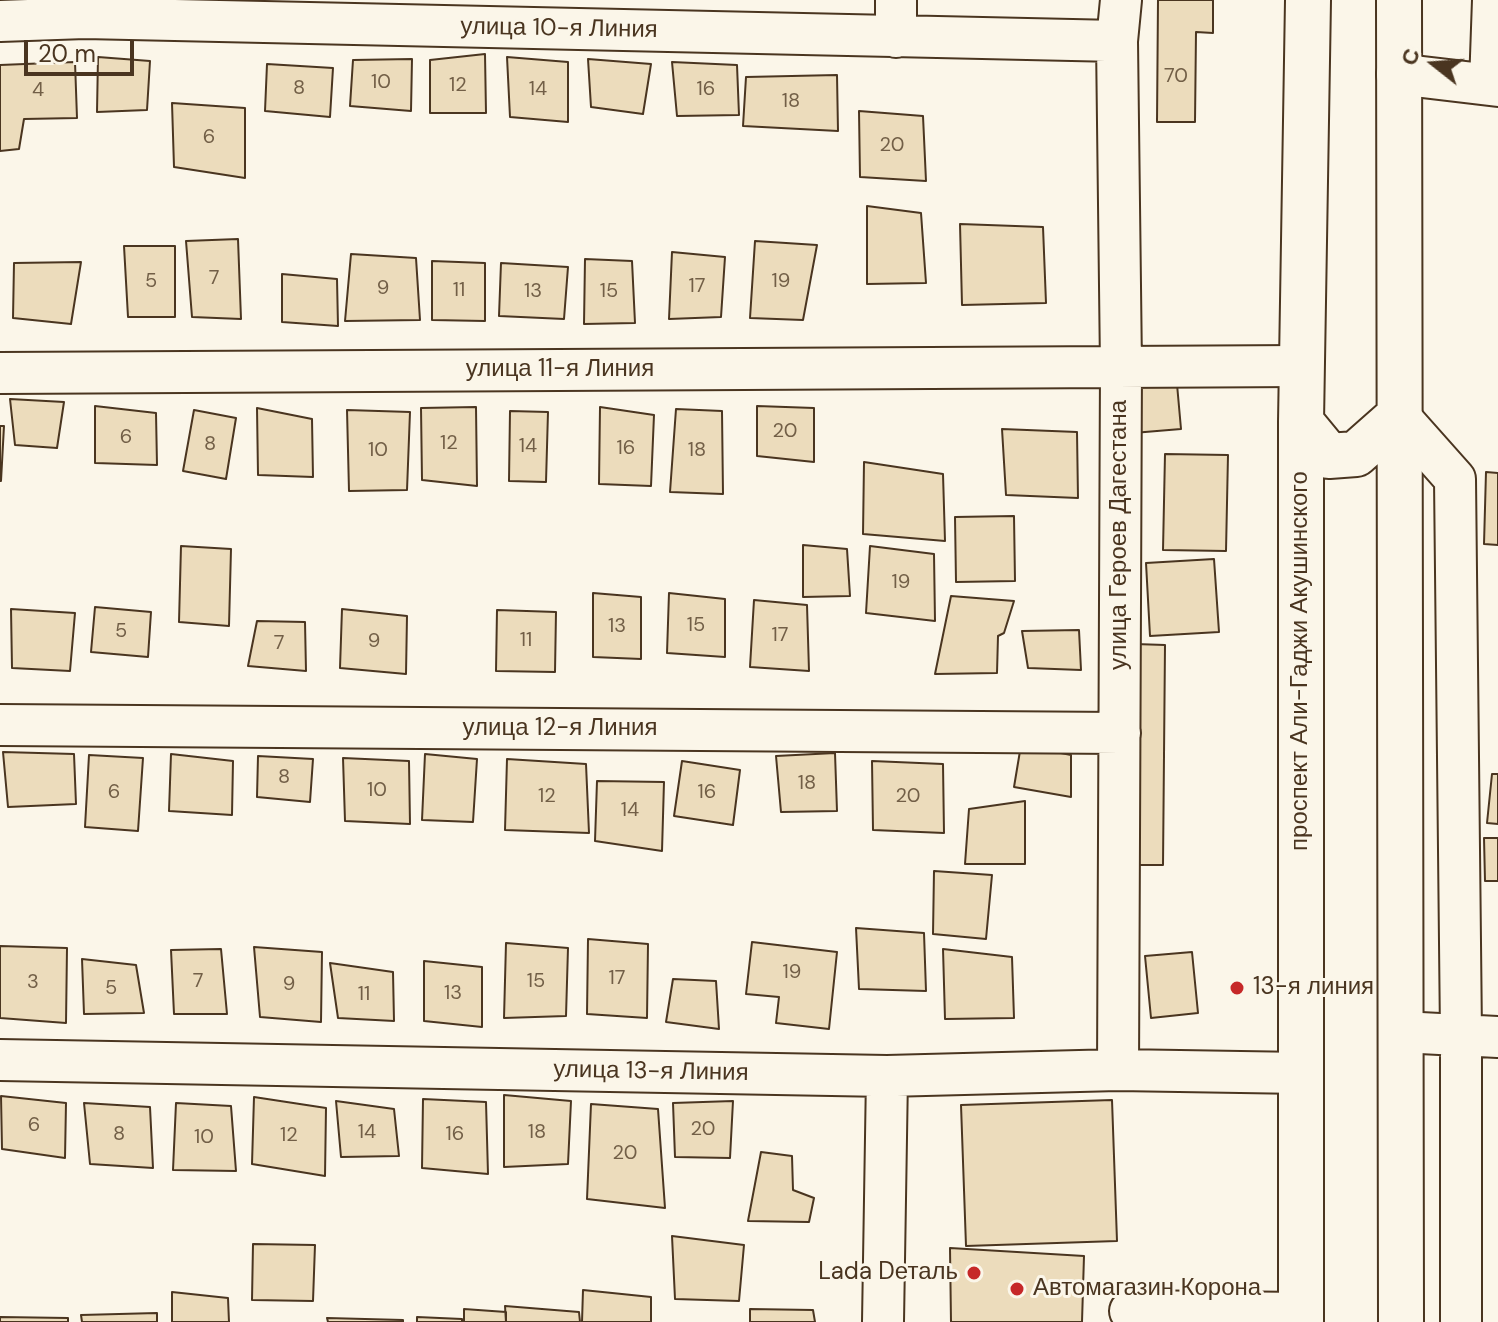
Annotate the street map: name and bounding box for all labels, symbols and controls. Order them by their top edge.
street label: улица 10-я Линия [460,13,658,45]
scale bar [28,24,138,74]
north arrow [1394,24,1474,104]
text: 20 m [38,38,96,69]
text: С [1394,45,1427,69]
house number: 70 [1164,65,1188,89]
house number: 10 [371,71,391,95]
house number: 12 [449,74,467,98]
house number: 8 [293,77,305,101]
house number: 14 [529,78,547,102]
house number: 16 [697,78,715,102]
house number: 4 [32,79,44,103]
house number: 18 [782,90,800,114]
house number: 6 [203,126,215,150]
house number: 20 [880,134,904,158]
house number: 7 [209,267,219,291]
house number: 5 [145,270,157,294]
house number: 19 [772,270,790,294]
house number: 17 [689,275,705,299]
house number: 9 [377,277,389,301]
house number: 11 [453,279,465,303]
house number: 13 [524,280,542,304]
house number: 15 [600,280,618,304]
street label: улица 11-я Линия [466,356,654,384]
street label: улица Героев Дагестана [1106,400,1134,670]
house number: 20 [773,420,797,444]
house number: 6 [120,426,132,450]
house number: 12 [440,432,458,456]
house number: 8 [204,433,216,457]
house number: 14 [519,435,537,459]
house number: 16 [617,437,635,461]
house number: 10 [368,439,388,463]
house number: 18 [688,439,706,463]
street label: проспект Али-Гаджи Акушинского [1287,471,1315,851]
house number: 19 [892,571,910,595]
house number: 15 [687,614,705,638]
house number: 13 [608,615,626,639]
house number: 5 [115,620,127,644]
house number: 17 [772,624,788,648]
house number: 11 [520,629,532,653]
house number: 9 [368,630,380,654]
house number: 7 [274,632,284,656]
street label: улица 12-я Линия [463,715,657,743]
house number: 8 [278,766,290,790]
house number: 18 [798,772,816,796]
house number: 10 [367,779,387,803]
house number: 6 [108,781,120,805]
house number: 16 [698,781,716,805]
house number: 12 [538,785,556,809]
house number: 20 [896,785,920,809]
house number: 14 [621,799,639,823]
house number: 19 [783,961,801,985]
house number: 17 [609,967,625,991]
house number: 7 [193,970,203,994]
house number: 15 [527,970,545,994]
house number: 3 [27,971,39,995]
house number: 9 [283,973,295,997]
place label: 13-я линия [1253,974,1374,1002]
house number: 5 [105,977,117,1001]
marker: 13-я линия [1228,979,1246,997]
house number: 13 [444,982,462,1006]
house number: 11 [358,983,370,1007]
street label: улица 13-я Линия [553,1056,749,1088]
house number: 6 [28,1114,40,1138]
house number: 20 [691,1118,715,1142]
house number: 14 [358,1121,376,1145]
house number: 18 [528,1121,546,1145]
house number: 8 [113,1123,125,1147]
house number: 16 [446,1123,464,1147]
house number: 12 [280,1124,298,1148]
house number: 10 [194,1126,214,1150]
house number: 20 [613,1142,637,1166]
place label: Lada Dеталь [818,1259,958,1287]
marker: Lada Dеталь [965,1264,983,1282]
place label: Автомагазин Корона [1033,1275,1261,1303]
marker: Автомагазин Корона [1008,1280,1026,1298]

